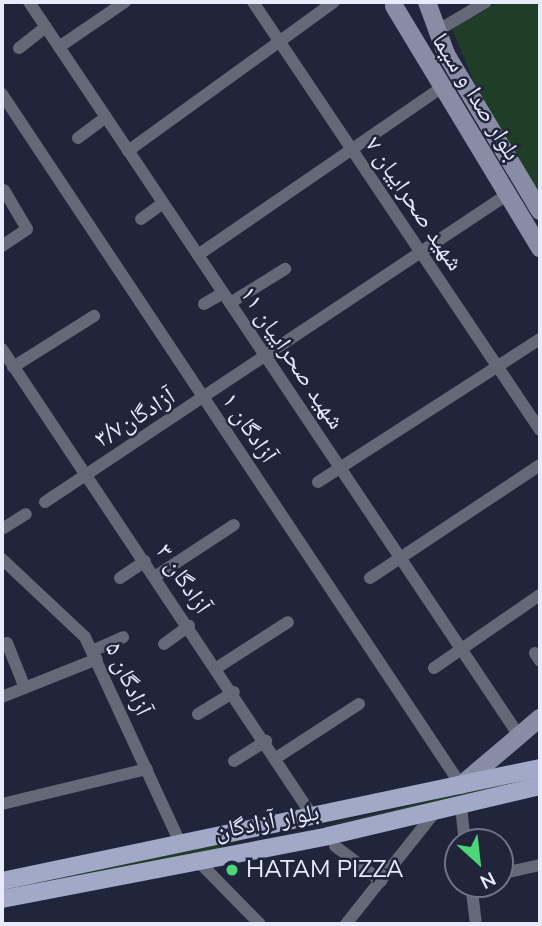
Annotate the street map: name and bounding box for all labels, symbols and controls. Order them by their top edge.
street label: بلوار صدا و سیما [425,28,527,166]
street label: شهید صحراییان ۷ [359,132,469,276]
street label: شهید صحراییان ۱۱ [234,281,350,435]
street label: آزادگان۳/۷ [90,382,180,454]
street label: آزادگان ۱ [215,388,283,468]
street label: آزادگان ۳ [149,539,217,619]
street label: آزادگان ۵ [99,638,157,720]
street label: بلوار آزادگان [212,798,322,846]
north arrow [444,828,514,898]
place label: HATAM PIZZA [246,856,404,884]
marker: HATAM PIZZA [224,862,240,878]
text: N [475,865,500,895]

